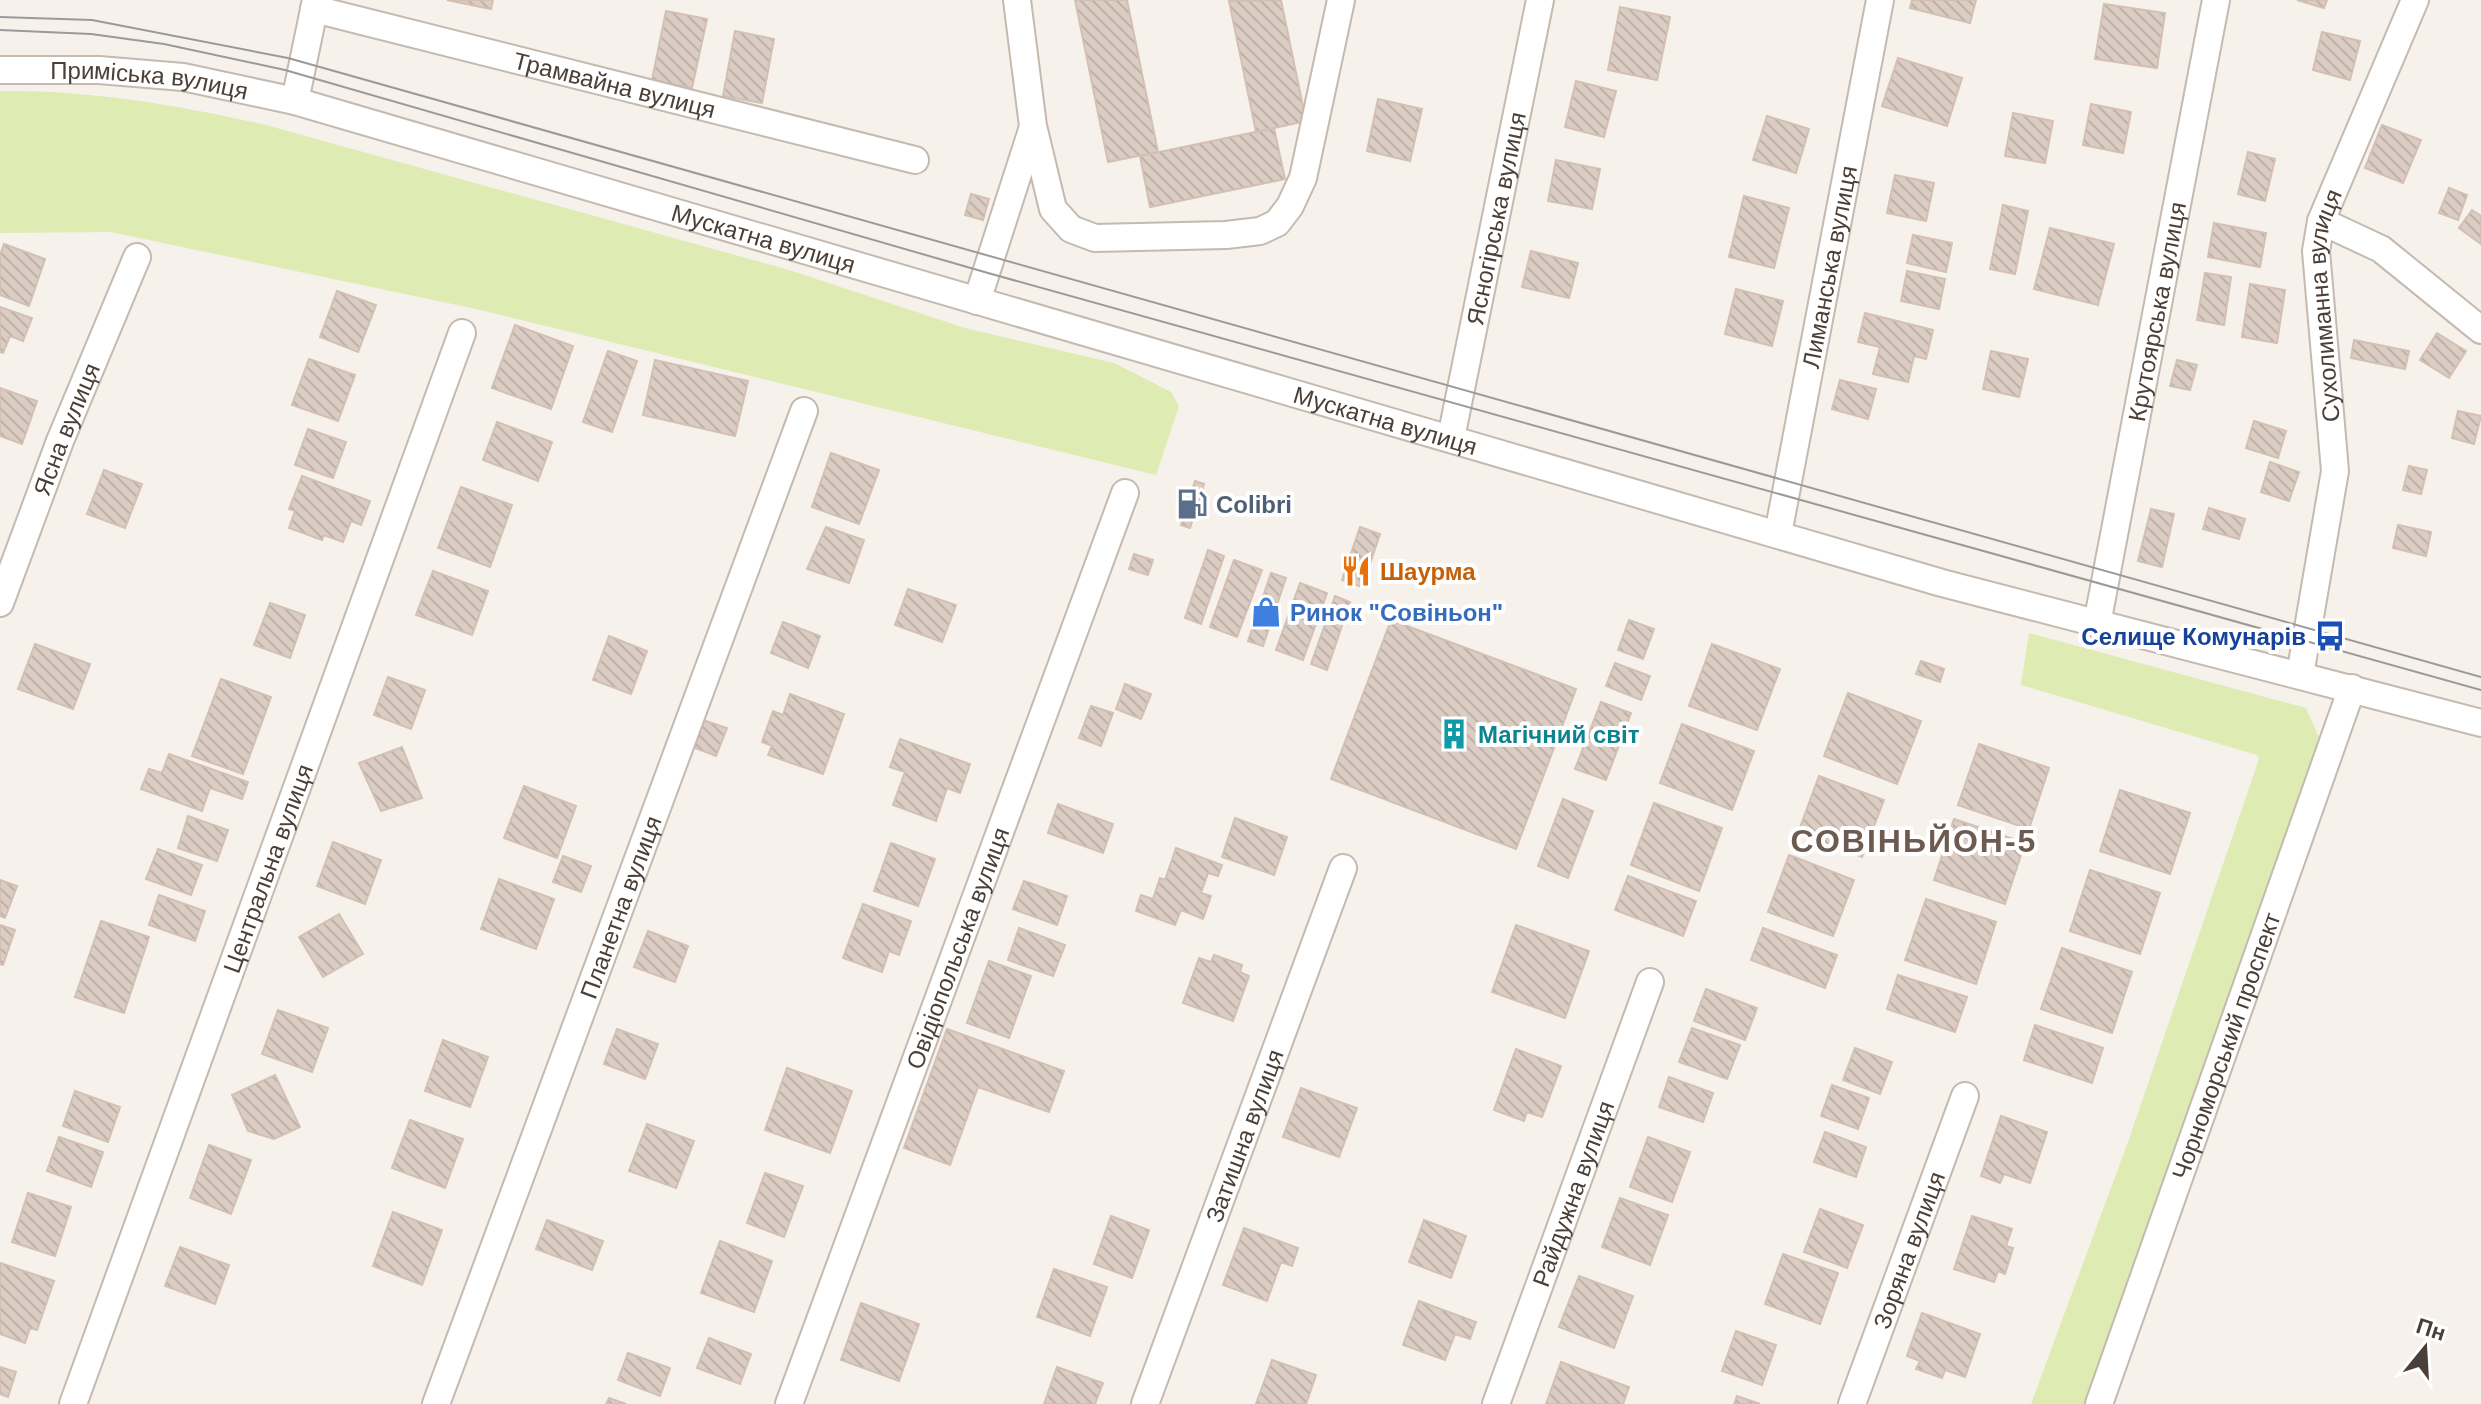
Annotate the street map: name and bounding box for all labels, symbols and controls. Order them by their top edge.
street label: Трамвайна вулиця [511,46,718,123]
street label: Приміська вулиця [50,56,251,104]
street label: Ясногірська вулиця [1461,110,1530,327]
street label: Лиманська вулиця [1796,163,1862,370]
street label: Сухолиманна вулиця [2302,185,2347,423]
street label: Мускатна вулиця [669,198,859,278]
street label: Крутоярська вулиця [2122,200,2191,424]
street label: Ясна вулиця [28,359,105,499]
street label: Мускатна вулиця [1290,380,1480,460]
fuel station icon: Colibri [1175,487,1209,521]
place label: Colibri [1216,491,1292,518]
restaurant icon: Шаурма [1339,554,1373,588]
place label: Шаурма [1380,558,1476,585]
shop icon: Ринок "Совіньон" [1249,595,1283,629]
place label: Ринок "Совіньон" [1290,599,1503,626]
bus stop icon: Селище Комунарів [2313,619,2347,653]
place label: Селище Комунарів [2081,623,2306,650]
building icon: Магічний світ [1437,717,1471,751]
place label: Магічний світ [1478,721,1640,748]
street label: Центральна вулиця [217,760,318,976]
street label: Планетна вулиця [574,812,666,1002]
district label: СОВІНЬЙОН-5 [1791,823,2037,859]
street label: Овідіопольська вулиця [900,824,1014,1072]
street label: Чорноморський проспект [2166,909,2285,1183]
street label: Затишна вулиця [1200,1046,1288,1226]
street label: Райдужна вулиця [1527,1097,1619,1290]
street label: Зоряна вулиця [1867,1168,1950,1332]
north arrow [2385,1308,2465,1388]
text: Пн [2413,1313,2449,1346]

